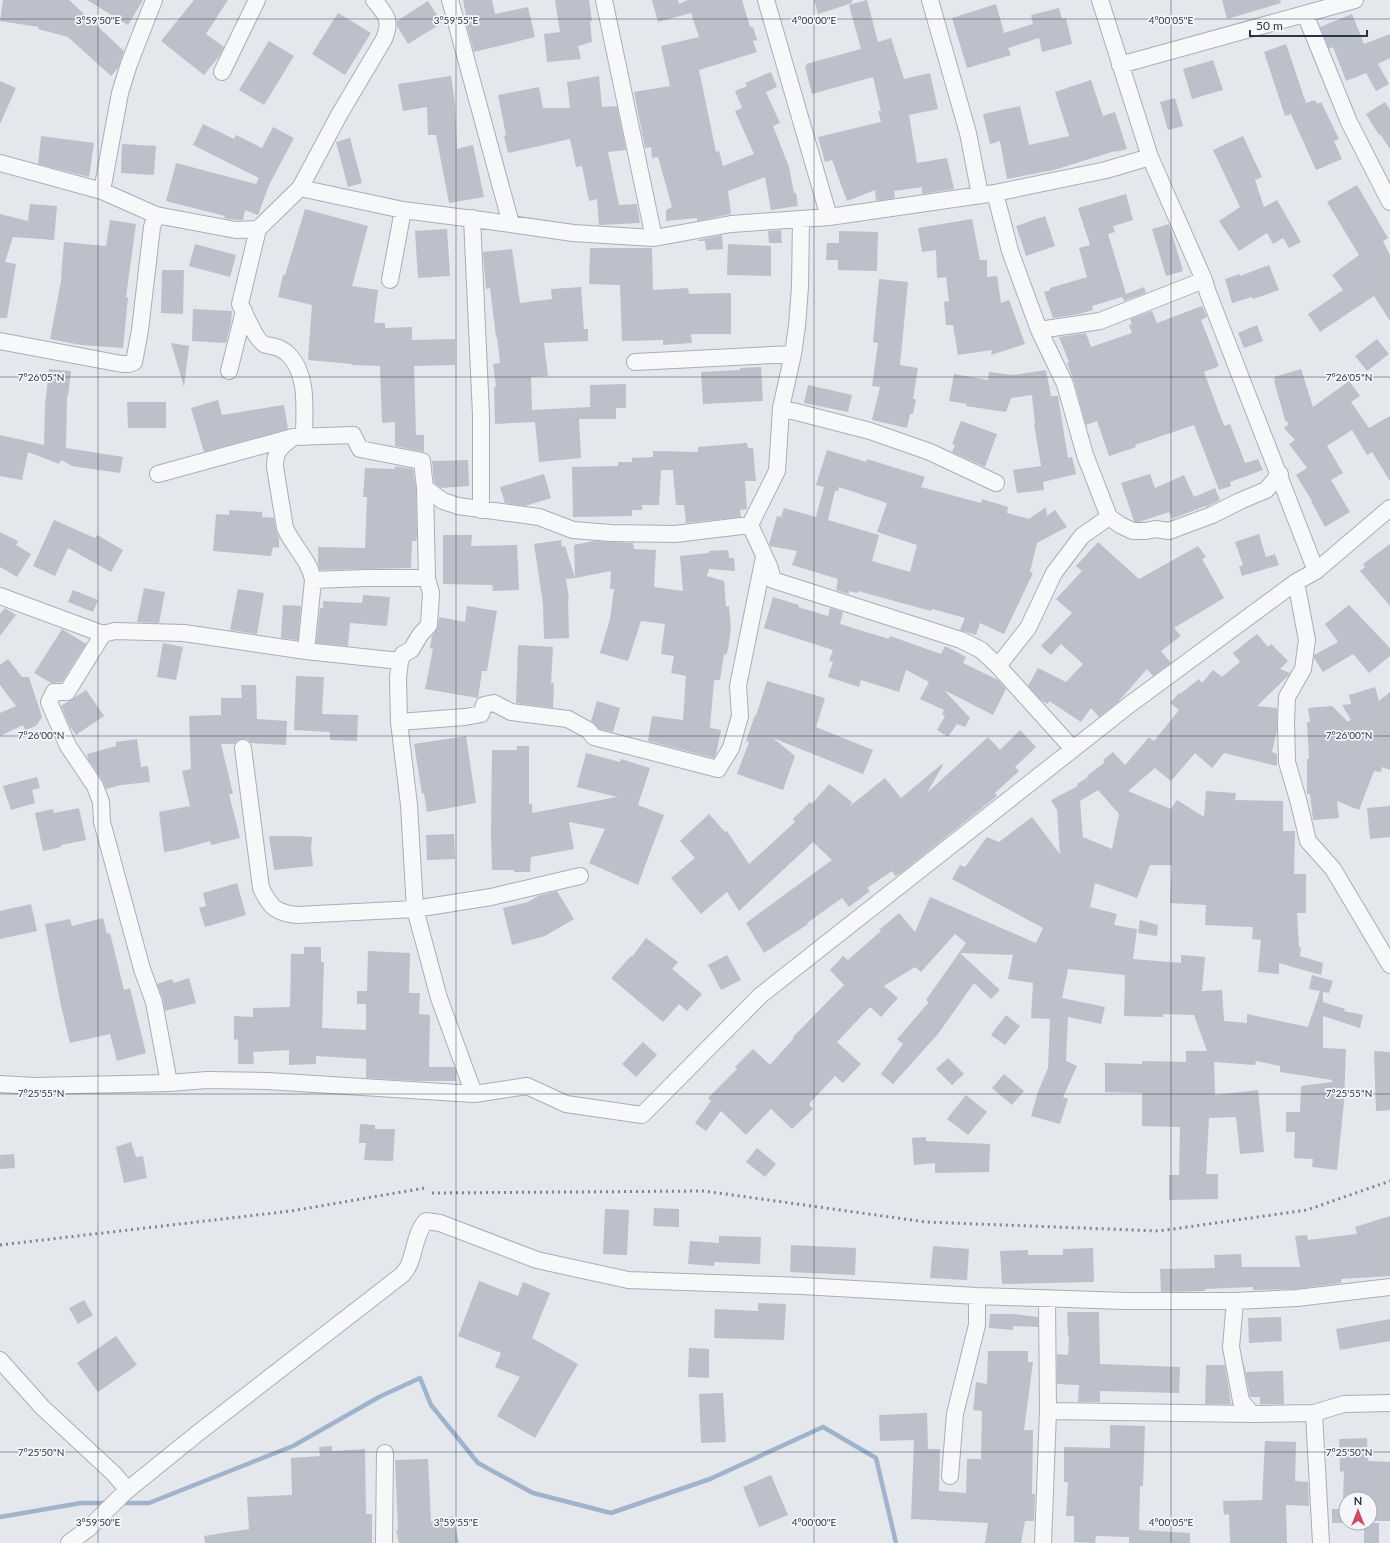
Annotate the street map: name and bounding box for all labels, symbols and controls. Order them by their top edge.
scale bar [1250,12,1367,38]
text: 3°59'50"E [76,14,121,26]
text: 3°59'55"E [434,14,479,26]
text: 4°00'00"E [792,14,837,26]
text: 4°00'05"E [1149,14,1194,26]
text: 50 m [1256,18,1283,33]
text: 7°26'05"N [18,371,64,383]
text: 7°26'05"N [1326,371,1372,383]
text: 7°26'00"N [18,729,64,741]
text: 7°26'00"N [1326,729,1372,741]
text: 7°25'55"N [18,1087,64,1099]
text: 7°25'55"N [1326,1087,1372,1099]
text: 7°25'50"N [18,1446,64,1458]
text: 7°25'50"N [1326,1446,1372,1458]
north arrow [1338,1491,1378,1531]
text: N [1354,1494,1362,1507]
text: 3°59'50"E [76,1516,121,1528]
text: 3°59'55"E [434,1516,479,1528]
text: 4°00'00"E [792,1516,837,1528]
text: 4°00'05"E [1149,1516,1194,1528]

